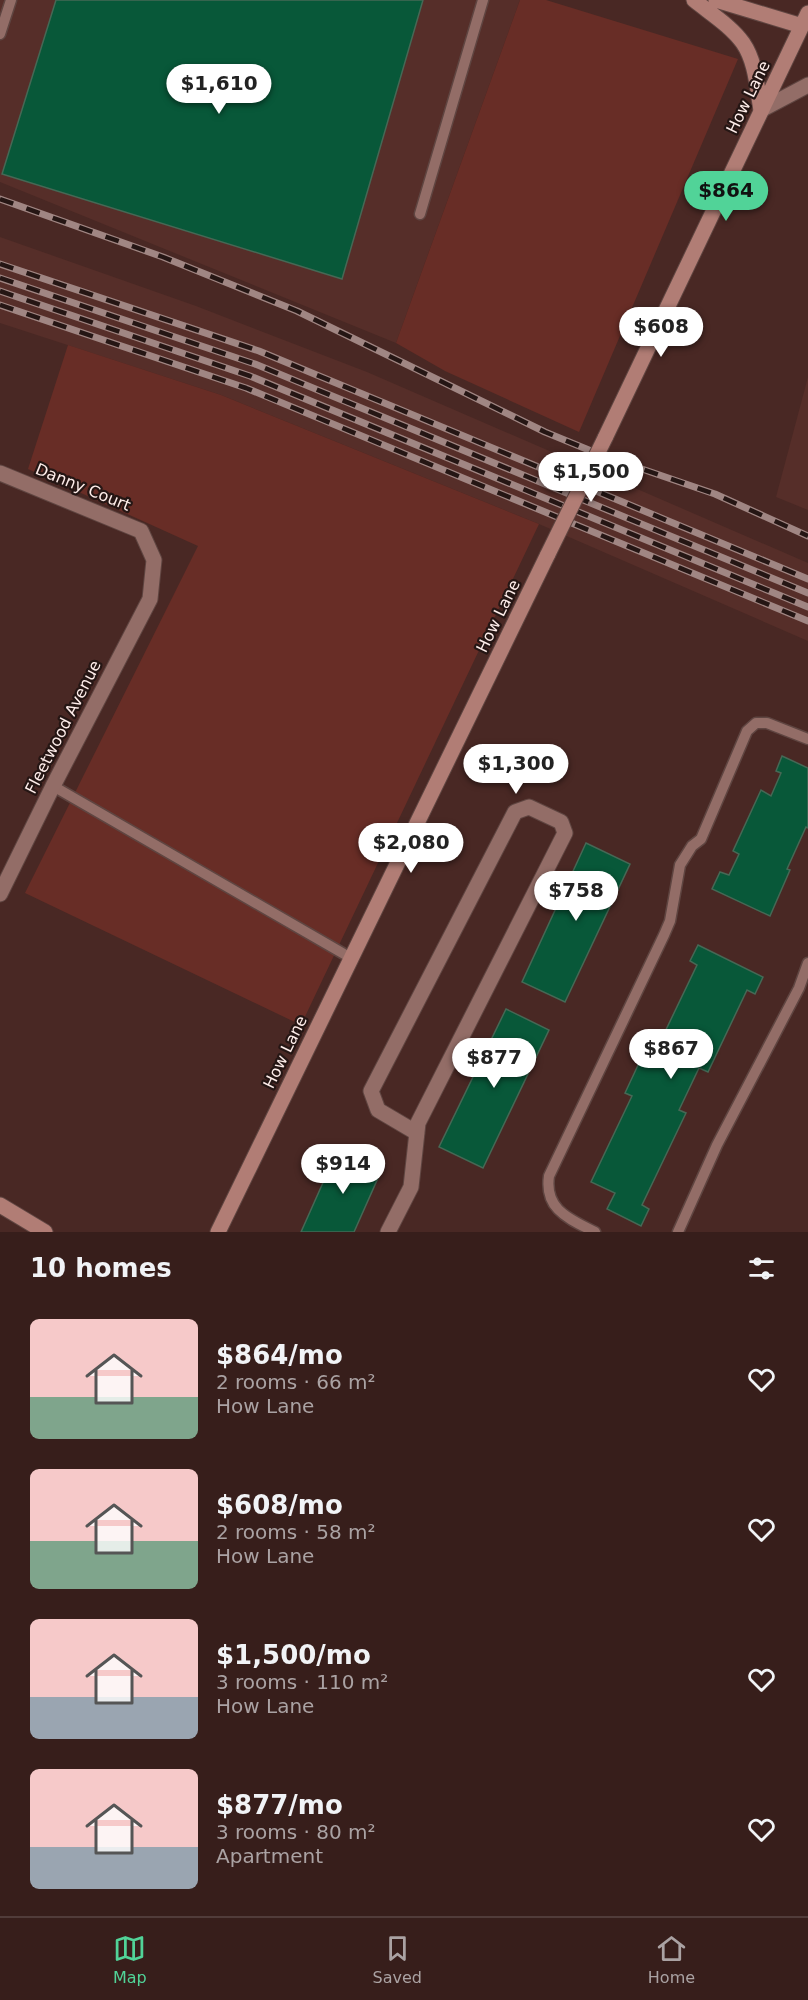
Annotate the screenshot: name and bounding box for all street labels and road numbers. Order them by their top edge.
street label: How Lane [722,57,774,137]
street label: Danny Court [33,459,133,515]
street label: How Lane [472,576,524,656]
street label: Fleetwood Avenue [21,657,105,797]
street label: How Lane [259,1012,311,1092]

